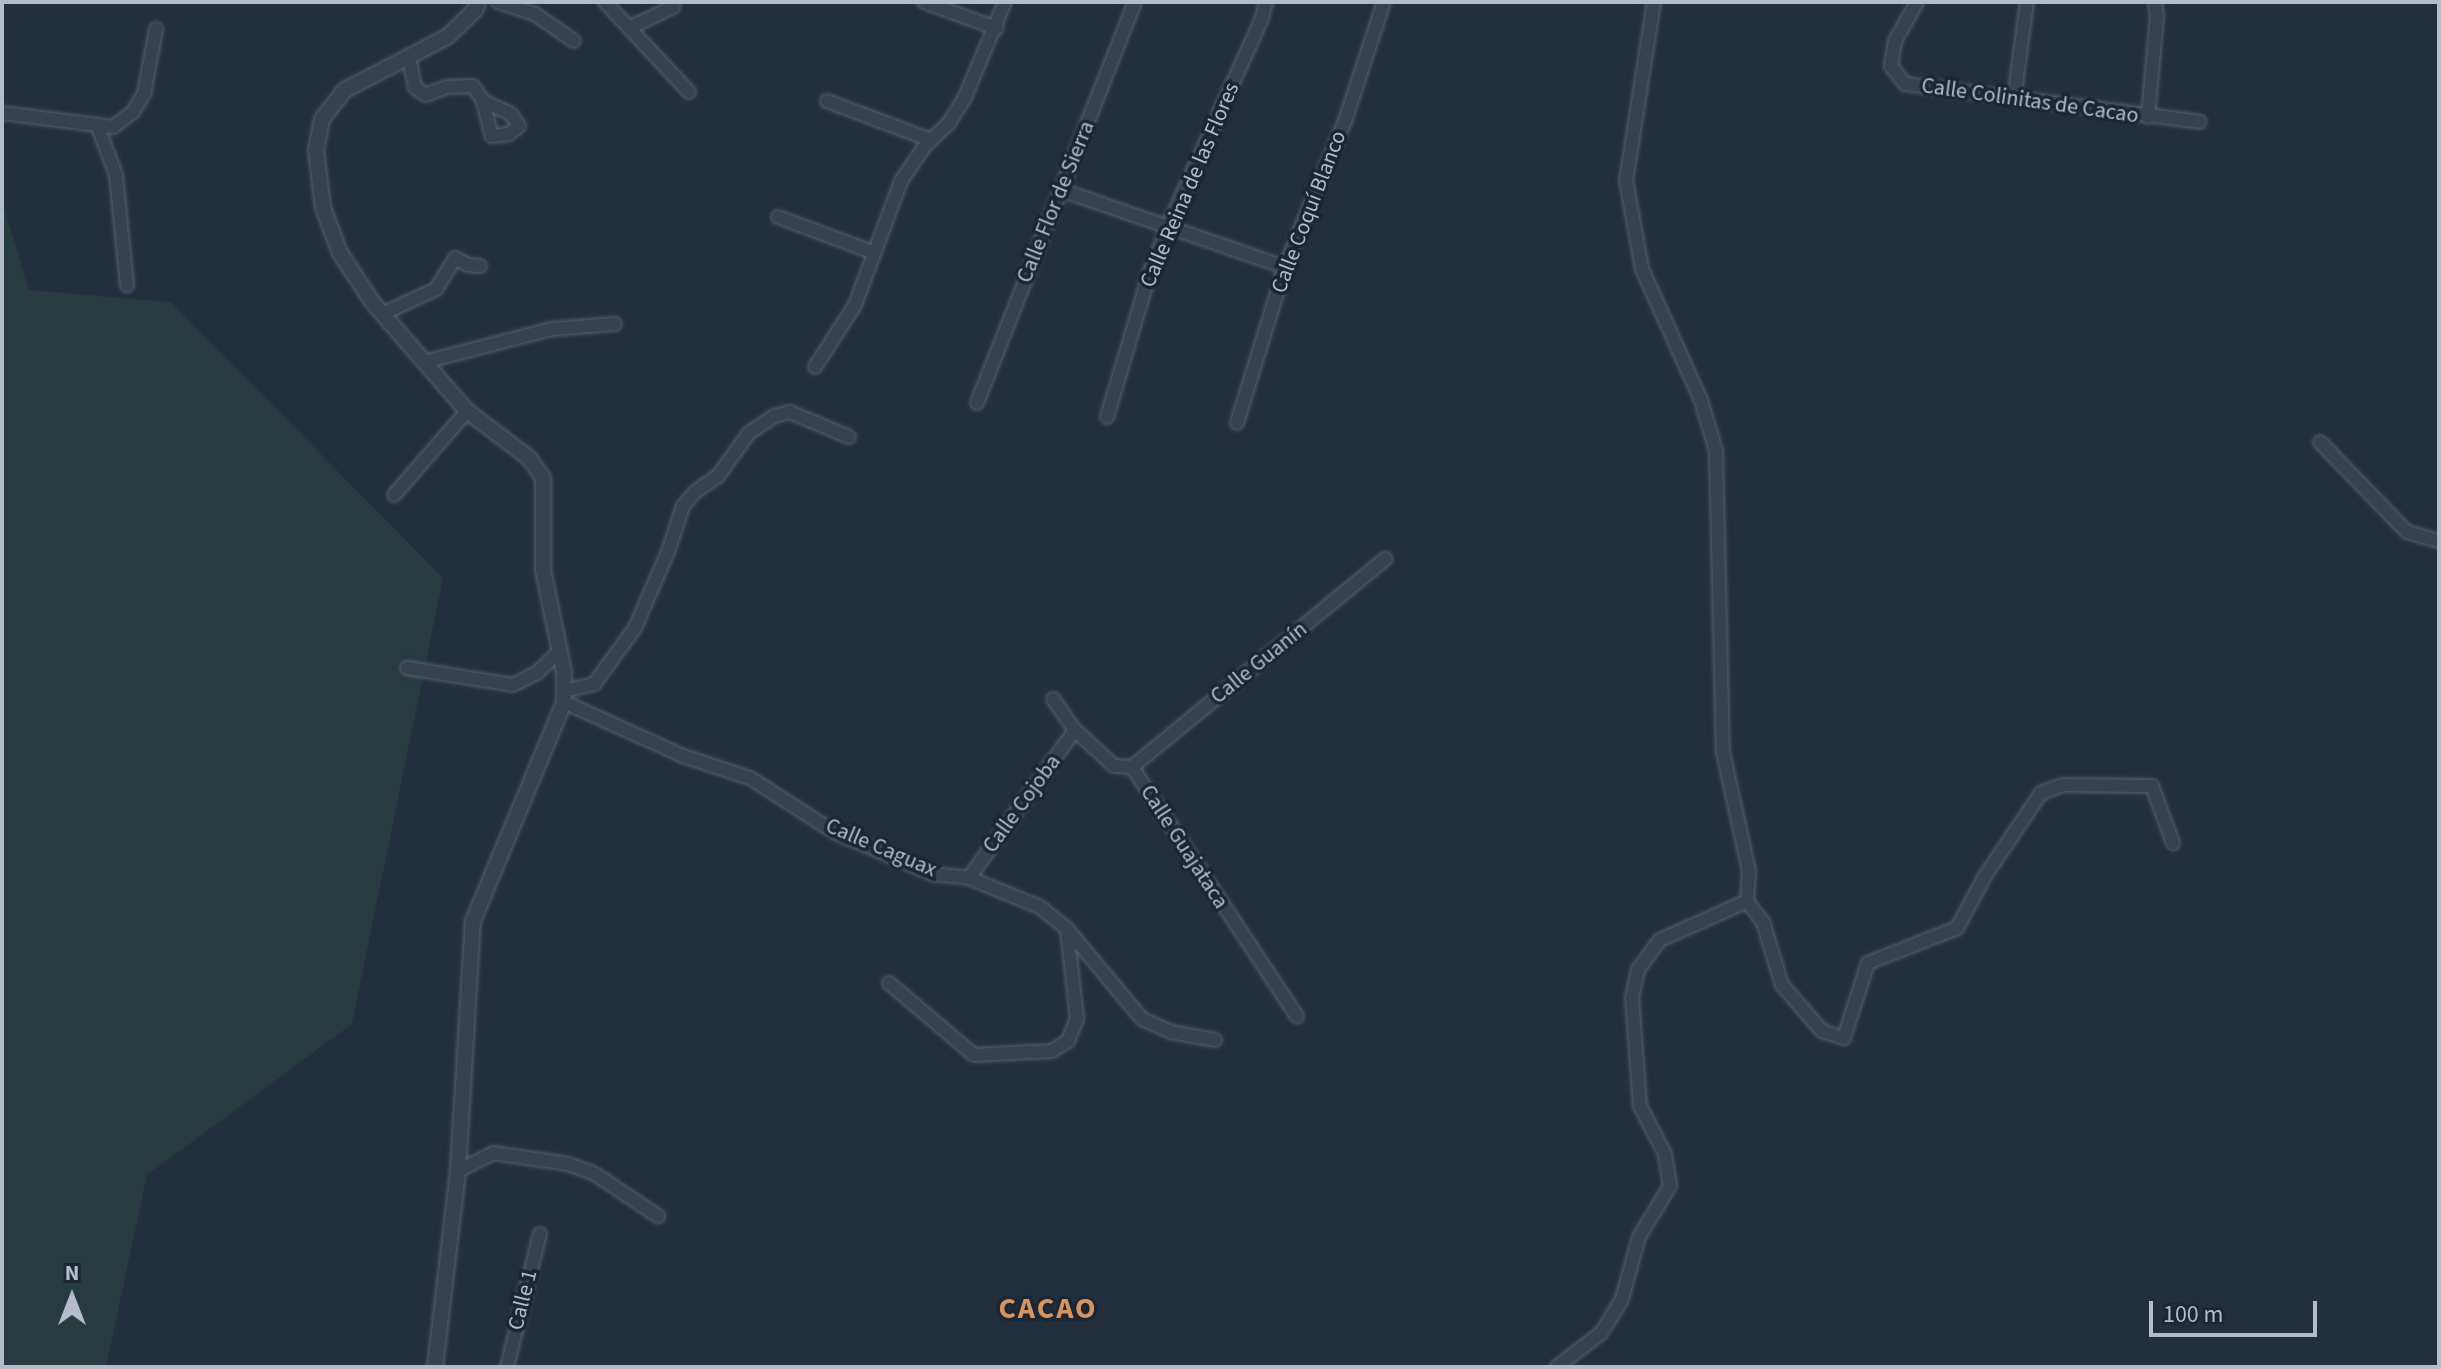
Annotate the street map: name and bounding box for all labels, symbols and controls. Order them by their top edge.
street label: Calle Colinitas de Cacao [1920,73,2140,129]
street label: Calle Reina de las Flores [1135,79,1245,291]
street label: Calle Flor de Sierra [1012,117,1100,287]
street label: Calle Coquí Blanco [1266,127,1352,297]
street label: Calle Guanín [1206,616,1312,710]
street label: Calle Cojoba [978,750,1066,858]
street label: Calle Guajataca [1134,780,1234,914]
street label: Calle Caguax [822,813,940,883]
north arrow [32,1257,112,1337]
text: N [65,1257,79,1289]
street label: Calle 1 [503,1267,543,1333]
scale bar [2153,1285,2321,1335]
district label: CACAO [998,1291,1098,1327]
text: 100 m [2163,1297,2223,1332]

